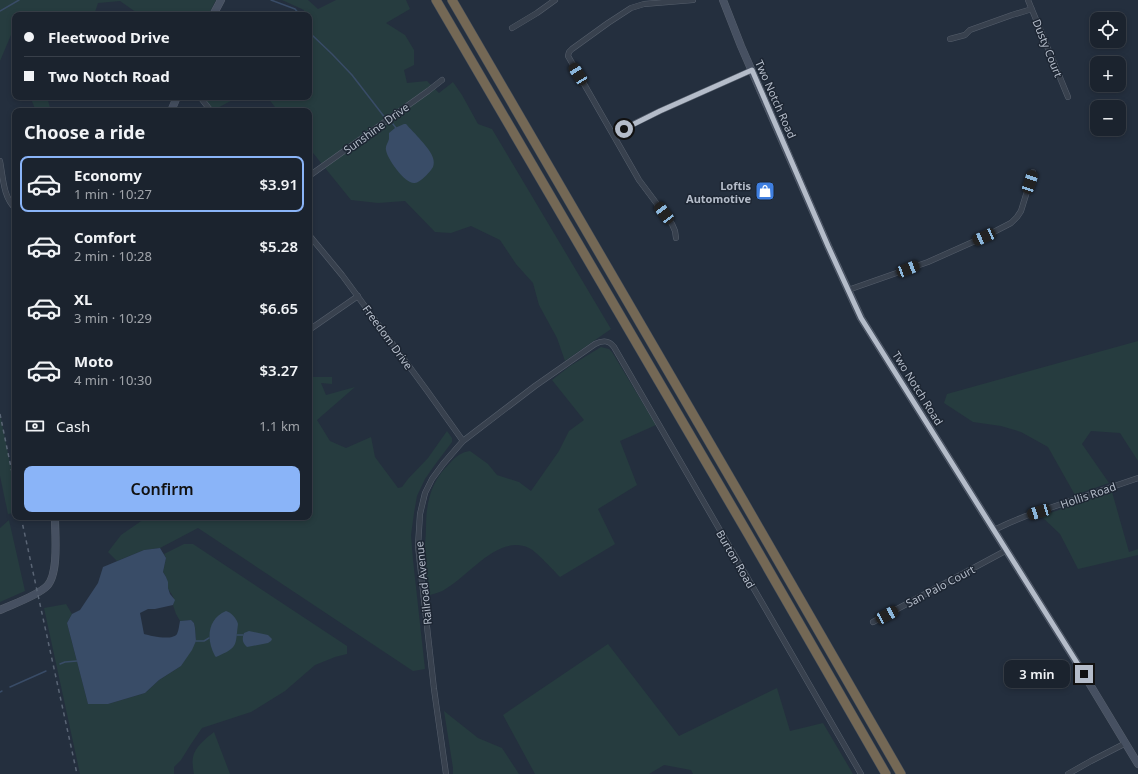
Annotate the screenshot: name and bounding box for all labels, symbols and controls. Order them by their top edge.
map controls [1090,12,1126,136]
button: locate [1090,12,1126,48]
street label: Dusty Court [1030,17,1066,79]
text: Fleetwood Drive [48,27,170,47]
button: + [1090,56,1126,92]
street label: Two Notch Road [752,57,800,141]
car [567,61,589,87]
text: Two Notch Road [48,66,170,86]
street label: Sunshine Drive [340,99,412,157]
button: − [1090,100,1126,136]
text: Choose a ride [24,120,145,144]
route start [615,120,633,138]
text: Economy [74,165,142,185]
icon: car [26,166,62,202]
car [1021,169,1039,195]
text: $3.91 [260,174,298,194]
place label: Loftis Automotive [686,178,751,206]
shop icon: Loftis Automotive [754,180,776,202]
text: 1 min · 10:27 [74,185,152,203]
car [652,200,676,226]
text: Comfort [74,227,136,247]
car [971,227,997,247]
icon: car [26,228,62,264]
text: $5.28 [260,236,298,256]
text: 2 min · 10:28 [74,247,152,265]
car [895,259,921,279]
text: XL [74,289,92,309]
icon: car [26,290,62,326]
text: $6.65 [260,298,298,318]
street label: Freedom Drive [360,302,416,372]
text: 3 min · 10:29 [74,309,152,327]
street label: Two Notch Road [889,348,947,428]
text: Moto [74,351,113,371]
icon: car [26,352,62,388]
text: $3.27 [260,360,298,380]
text: 4 min · 10:30 [74,371,152,389]
icon: cash [24,415,46,437]
text: Cash [56,416,90,436]
text: 1.1 km [259,417,300,435]
button: Confirm [24,466,300,512]
street label: Hollis Road [1058,478,1118,512]
car [1026,503,1052,521]
street label: Burton Road [713,527,759,591]
street label: Railroad Avenue [411,540,435,626]
street label: San Palo Court [903,562,977,610]
car [874,604,900,626]
callout: 3 min [1004,660,1070,688]
text: 3 min [1019,665,1055,683]
route end [1075,665,1093,683]

